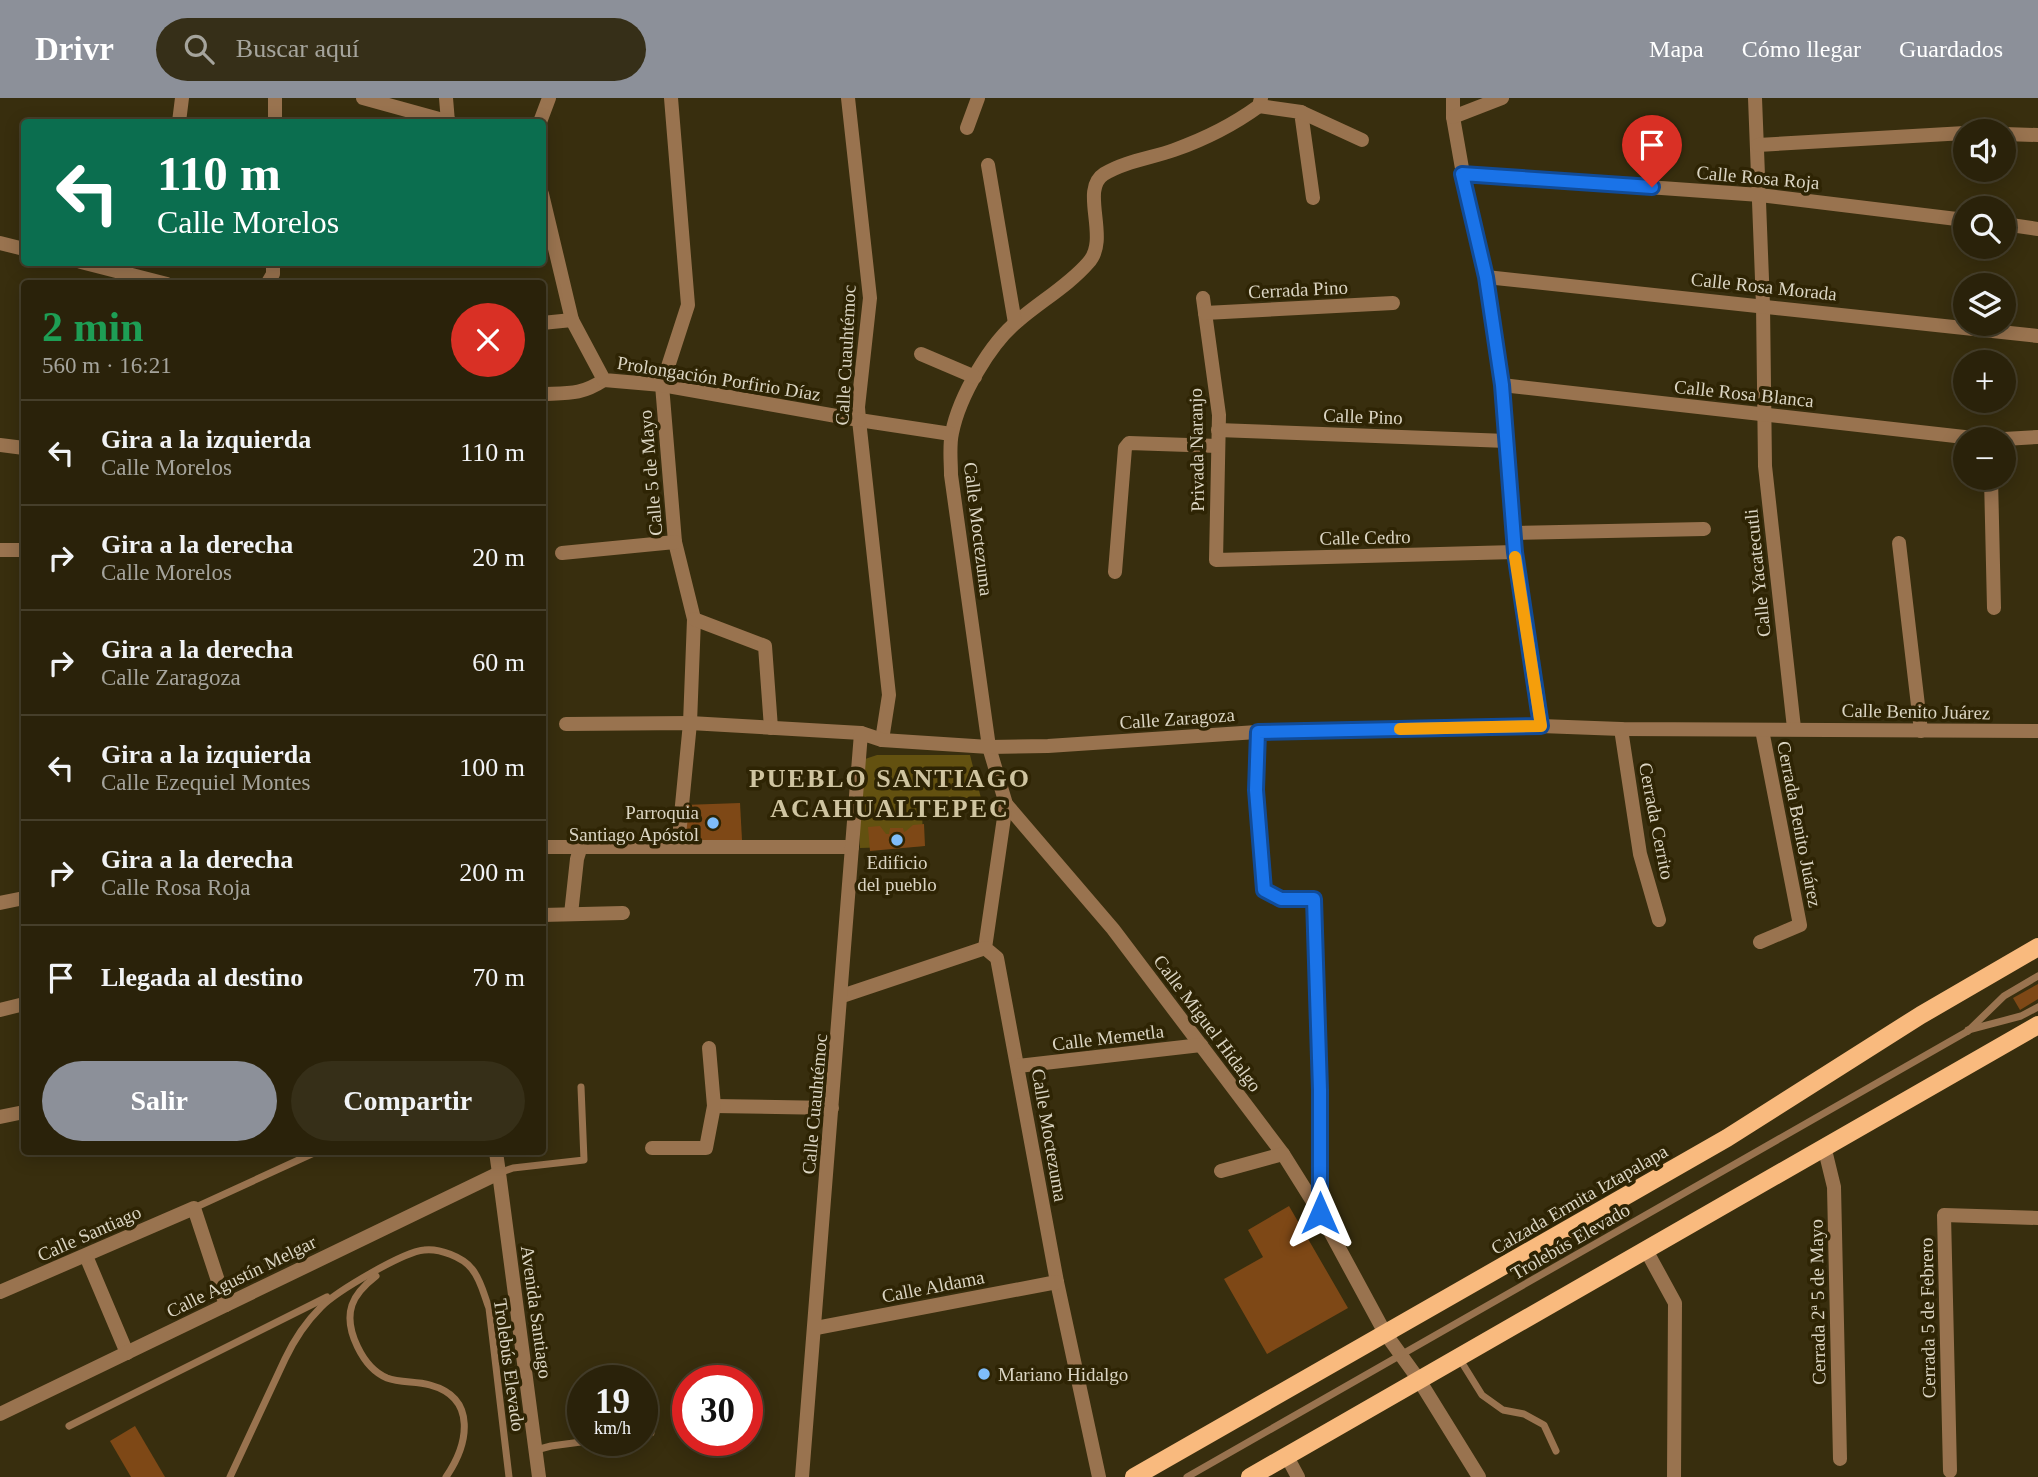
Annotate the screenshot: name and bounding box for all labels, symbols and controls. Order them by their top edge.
search box [156,18,646,81]
icon: search [180,30,218,68]
text: Drivr [35,31,114,67]
text: Buscar aquí [236,34,359,63]
text: Mapa [1649,36,1704,62]
text: Cómo llegar [1742,36,1861,62]
text: Guardados [1899,36,2003,62]
pin [1622,115,1682,187]
map controls [1953,119,2016,490]
button: sound [1953,119,2016,182]
icon: arrive [1633,126,1671,164]
text: 110 m [157,146,281,201]
icon: left [42,147,133,238]
street label: Calle Rosa Roja [1696,162,1821,193]
button: search [1953,196,2016,259]
text: Calle Morelos [157,204,339,240]
street label: Calle Rosa Morada [1690,268,1839,305]
button: layers [1953,273,2016,336]
street label: Cerrada Pino [1248,276,1348,303]
street label: Calle Cuauhtémoc [831,284,860,426]
button: close [451,303,525,377]
text: 2 min [42,304,144,350]
button: + [1953,350,2016,413]
street label: Prolongación Porfirio Díaz [616,352,822,405]
text: 560 m · 16:21 [42,353,172,378]
street label: Calle Rosa Blanca [1673,376,1815,411]
street label: Privada Naranjo [1185,388,1208,512]
street label: Calle Pino [1323,405,1403,428]
street label: Calle 5 de Mayo [635,409,666,537]
text: Gira a la izquierda [101,425,311,454]
button: − [1953,427,2016,490]
icon: left [42,434,80,472]
text: 110 m [460,438,525,467]
text: Calle Morelos [101,455,232,480]
street label: Calle Moctezuma [960,461,997,598]
street label: Calle Yacatecutli [1740,508,1775,638]
street label: Calle Cedro [1319,526,1411,549]
text: Gira a la derecha [101,530,293,559]
icon: right [42,539,80,577]
text: 20 m [472,543,525,572]
text: Calle Morelos [101,560,232,585]
text: Gira a la derecha [101,635,293,664]
icon: right [42,644,80,682]
text: 60 m [472,648,525,677]
text: Calle Zaragoza [101,665,241,690]
street label: Calle Benito Juárez [1841,700,1991,723]
street label: Calle Zaragoza [1119,704,1236,733]
street label: Cerrada Benito Juárez [1773,739,1826,909]
text: Gira a la izquierda [101,740,311,769]
icon: left [42,749,80,787]
text: 100 m [459,753,525,782]
street label: Cerrada Cerrito [1635,761,1678,881]
district label: PUEBLO SANTIAGO ACAHUALTEPEC [749,764,1031,823]
text: Calle Ezequiel Montes [101,770,311,795]
place label: Parroquia Santiago Apóstol [569,802,700,845]
marker: Parroquia Santiago Apóstol [705,815,721,831]
marker: Edificio del pueblo [889,832,905,848]
text: Gira a la derecha [101,845,293,874]
place label: Edificio del pueblo [857,852,937,895]
icon: right [42,854,80,892]
text: 200 m [459,858,525,887]
text: Calle Rosa Roja [101,875,250,900]
street label: Calle Miguel Hidalgo [1149,951,1266,1096]
icon: arrive [42,959,80,997]
text: Llegada al destino [101,963,303,992]
text: 70 m [472,963,525,992]
street label: Calle Memetla [1051,1020,1166,1055]
street label: Calle Cuauhtémoc [798,1033,831,1175]
button: Salir [42,1061,277,1141]
button: Compartir [291,1061,525,1141]
street label: Calle Moctezuma [1027,1067,1072,1204]
street label: Calzada Ermita Iztapalapa [1487,1140,1672,1259]
position arrow [1283,1176,1357,1250]
street label: Trolebús Elevado [1507,1199,1633,1284]
street label: Calle Santiago [34,1201,144,1266]
street label: Cerrada 2ª 5 de Mayo [1806,1219,1829,1385]
street label: Calle Agustín Melgar [163,1231,320,1322]
street label: Cerrada 5 de Febrero [1916,1237,1939,1399]
street label: Avenida Santiago [517,1244,556,1380]
street label: Calle Aldama [880,1266,987,1307]
street label: Trolebús Elevado [490,1297,529,1433]
place label: Mariano Hidalgo [998,1364,1128,1385]
speed limit sign: 30 [672,1365,763,1456]
marker: Mariano Hidalgo [976,1366,992,1382]
text: 19 [595,1382,630,1421]
text: km/h [594,1418,631,1438]

